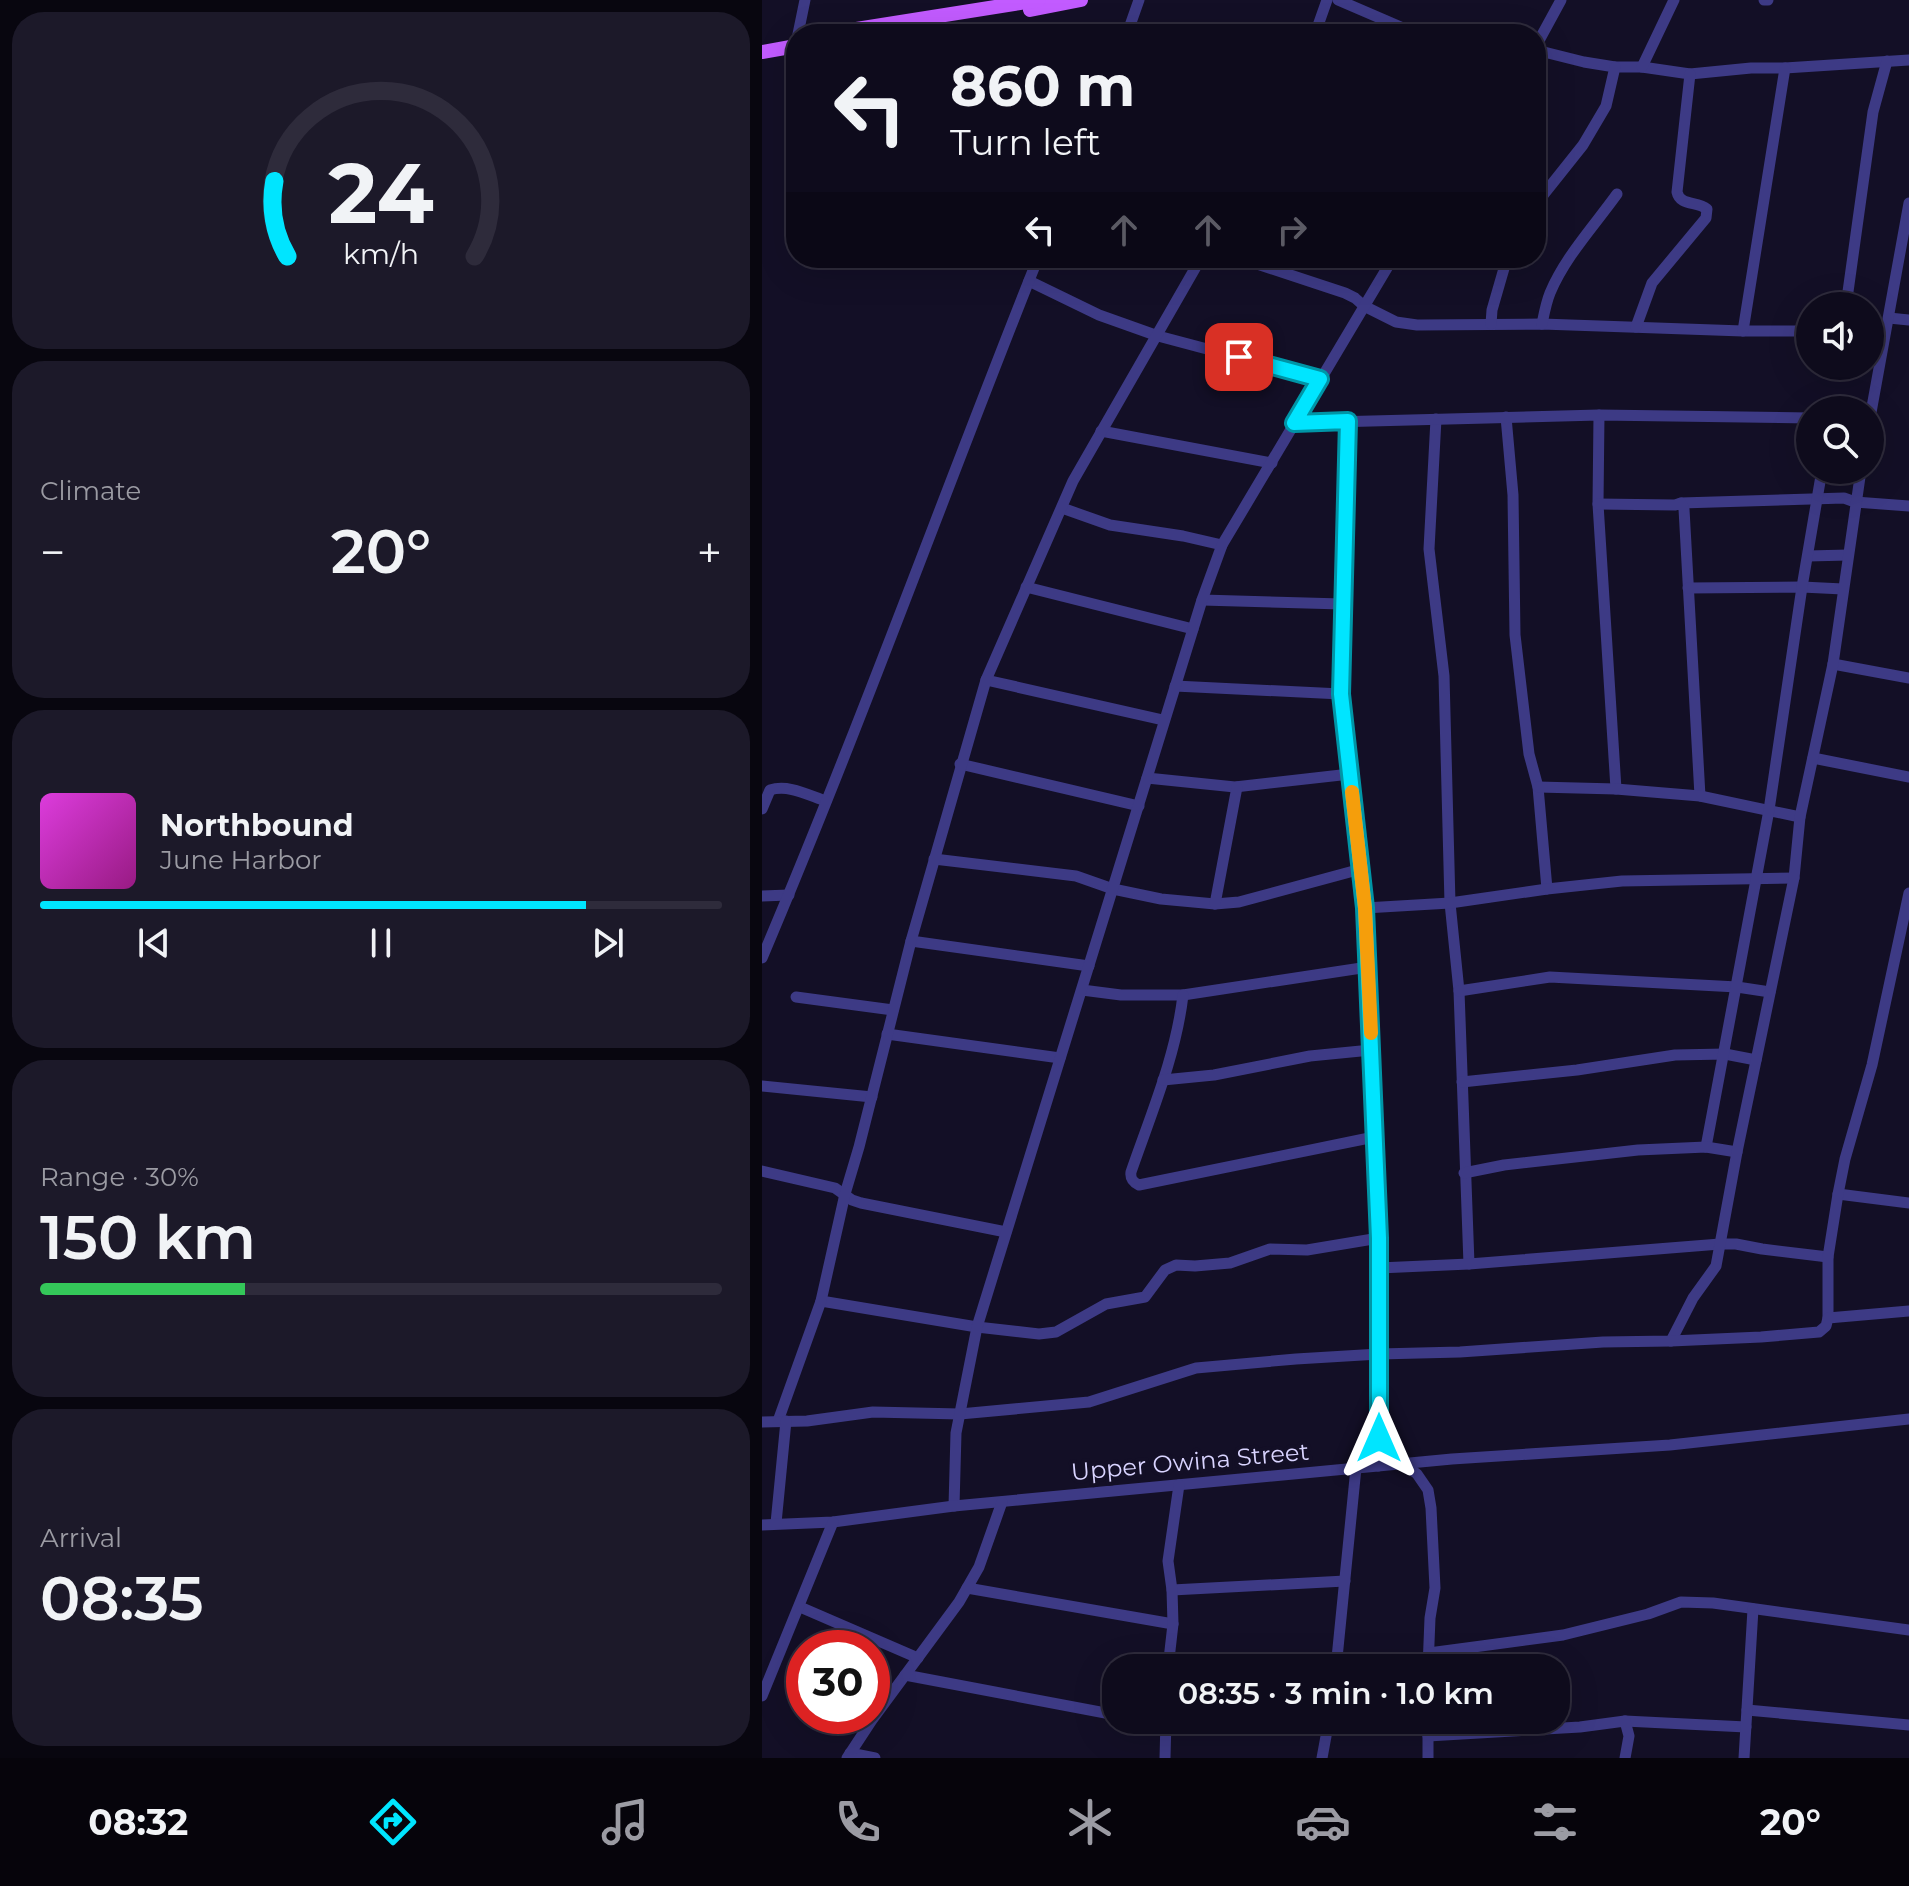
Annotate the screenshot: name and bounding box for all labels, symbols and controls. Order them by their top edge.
text: 860 m [950,52,1135,120]
icon: left [818,56,922,160]
text: Turn left [950,120,1101,164]
text: 24 [328,141,434,243]
icon: left [1018,208,1062,252]
icon: ahead [1102,208,1146,252]
icon: ahead [1186,208,1230,252]
icon: right [1270,208,1314,252]
text: km/h [343,236,419,271]
map controls [1796,292,1884,484]
button: sound [1796,292,1884,380]
pin [1205,323,1273,391]
icon: arrive [1217,335,1261,379]
button: search [1796,396,1884,484]
text: Climate [40,475,141,507]
text: 20° [331,515,431,588]
text: − [40,525,65,579]
text: + [697,525,722,579]
text: Northbound [160,807,354,844]
text: June Harbor [160,844,322,876]
icon: previous [132,921,176,965]
icon: pause [359,921,403,965]
icon: next [586,921,630,965]
text: Range · 30% [40,1161,199,1193]
text: 150 km [40,1201,256,1274]
position arrow [1337,1396,1421,1480]
street label: Upper Owina Street [1070,1437,1310,1486]
text: Arrival [40,1522,122,1554]
text: 08:35 [40,1562,204,1635]
speed limit sign: 30 [786,1630,890,1734]
text: 08:35 · 3 min · 1.0 km [1178,1675,1494,1712]
icon: directions [365,1794,421,1850]
icon: music [597,1794,653,1850]
icon: phone [830,1794,886,1850]
icon: climate [1062,1794,1118,1850]
icon: car [1295,1794,1351,1850]
icon: filters [1527,1794,1583,1850]
text: 08:32 [88,1800,188,1844]
text: 20° [1760,1800,1821,1844]

